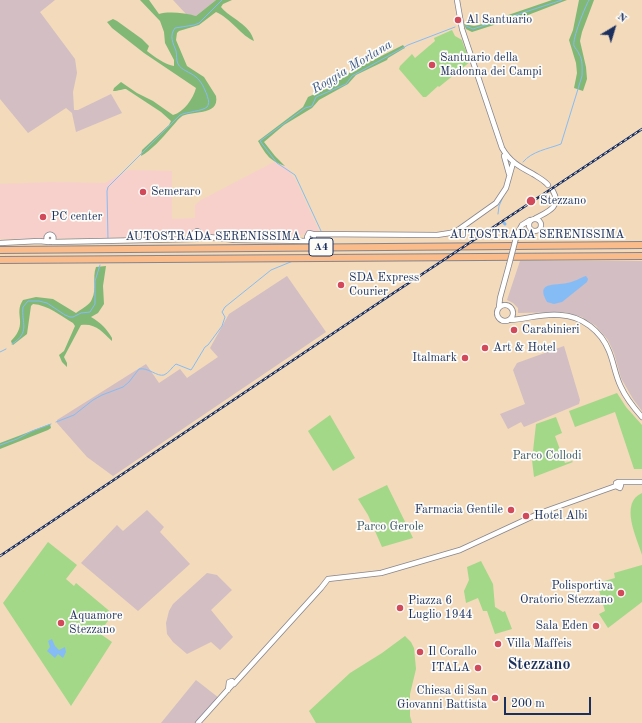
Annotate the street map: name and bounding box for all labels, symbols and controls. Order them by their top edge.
north arrow [594,8,634,48]
text: N [615,11,628,25]
place label: Al Santuario [466,13,532,27]
marker: Al Santuario [453,15,463,25]
water label: Roggia Morlana [309,37,395,97]
place label: Santuario della Madonna dei Campi [440,51,542,79]
marker: Santuario della Madonna dei Campi [427,60,437,70]
place label: Semeraro [151,185,201,199]
marker: Semeraro [138,187,148,197]
place label: Stezzano [540,194,586,208]
marker: Stezzano [525,195,537,207]
place label: PC center [51,210,102,224]
marker: PC center [38,212,48,222]
street label: AUTOSTRADA SERENISSIMA [450,228,624,242]
street label: AUTOSTRADA SERENISSIMA [126,230,300,244]
road number: A4 [309,238,333,256]
place label: SDA Express Courier [349,271,419,299]
marker: SDA Express Courier [336,280,346,290]
place label: Carabinieri [522,323,580,337]
marker: Carabinieri [509,325,519,335]
place label: Art & Hotel [493,341,556,355]
marker: Art & Hotel [480,343,490,353]
place label: Italmark [412,351,457,365]
marker: Italmark [460,353,470,363]
park label: Parco Collodi [513,449,581,463]
place label: Farmacia Gentile [415,503,503,517]
marker: Farmacia Gentile [506,505,516,515]
place label: Hotel Albi [534,509,588,523]
marker: Hotel Albi [521,511,531,521]
park label: Parco Gerole [357,520,423,534]
place label: Polisportiva Oratorio Stezzano [520,579,613,607]
marker: Polisportiva Oratorio Stezzano [616,588,626,598]
place label: Piazza 6 Luglio 1944 [408,594,473,622]
marker: Piazza 6 Luglio 1944 [395,603,405,613]
place label: Aquamore Stezzano [69,609,122,637]
marker: Aquamore Stezzano [56,618,66,628]
place label: Sala Eden [536,619,588,633]
marker: Sala Eden [591,621,601,631]
place label: Villa Maffeis [506,637,572,651]
marker: Villa Maffeis [493,639,503,649]
place label: Il Corallo [428,645,477,659]
marker: Il Corallo [415,647,425,657]
district label: Stezzano [507,655,571,675]
place label: ITALA [431,661,470,675]
marker: ITALA [473,663,483,673]
place label: Chiesa di San Giovanni Battista [397,684,487,712]
scale bar [506,689,593,715]
marker: Chiesa di San Giovanni Battista [490,693,500,703]
text: 200 m [511,698,545,710]

